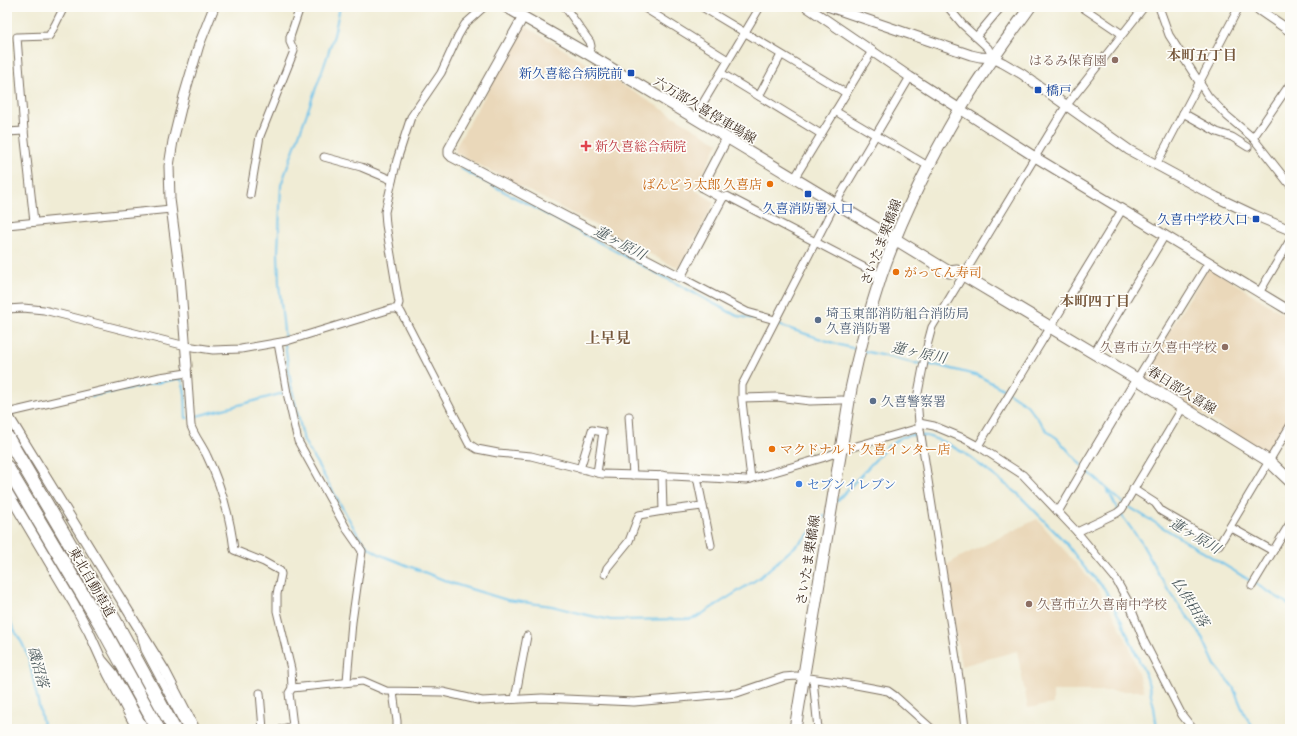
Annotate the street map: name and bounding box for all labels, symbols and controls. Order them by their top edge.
district label: 本町五丁目 [1167,47,1237,64]
place label: はるみ保育園 [1029,53,1107,68]
marker: はるみ保育園 [1110,55,1120,65]
place label: 新久喜総合病院前 [519,66,623,81]
marker: 新久喜総合病院前 [626,68,636,78]
street label: 六万部久喜停車場線 [651,73,759,147]
place label: 橋戸 [1046,83,1072,98]
marker: 橋戸 [1033,85,1043,95]
place label: 新久喜総合病院 [595,139,686,154]
marker: 新久喜総合病院 [580,140,592,152]
place label: ばんどう太郎 久喜店 [642,177,762,192]
marker: ばんどう太郎 久喜店 [765,179,775,189]
marker: 久喜消防署入口 [803,189,813,199]
street label: さいたま栗橋線 [858,197,904,287]
place label: 久喜消防署入口 [762,201,854,216]
place label: 久喜中学校入口 [1157,212,1248,227]
marker: 久喜中学校入口 [1251,214,1261,224]
water label: 蓮ヶ原川 [591,222,650,265]
place label: がってん寿司 [904,265,982,280]
marker: がってん寿司 [891,267,901,277]
district label: 本町四丁目 [1060,293,1130,310]
place label: 埼玉東部消防組合消防局 久喜消防署 [826,306,969,336]
marker: 埼玉東部消防組合消防局 久喜消防署 [813,315,823,325]
district label: 上早見 [585,329,631,347]
water label: 蓮ヶ原川 [890,339,950,368]
place label: 久喜市立久喜中学校 [1100,340,1217,355]
marker: 久喜市立久喜中学校 [1220,342,1230,352]
street label: 春日部久喜線 [1145,363,1219,417]
place label: 久喜警察署 [881,394,946,409]
marker: 久喜警察署 [868,396,878,406]
place label: マクドナルド 久喜インター店 [780,442,951,457]
marker: マクドナルド 久喜インター店 [767,444,777,454]
place label: セブンイレブン [807,477,896,492]
marker: セブンイレブン [794,479,804,489]
street label: さいたま栗橋線 [793,514,823,606]
water label: 蓮ヶ原川 [1167,514,1225,559]
street label: 東北自動車道 [66,544,118,620]
water label: 仏供田落 [1168,574,1213,632]
place label: 久喜市立久喜南中学校 [1037,597,1167,612]
marker: 久喜市立久喜南中学校 [1024,599,1034,609]
water label: 磯沼落 [24,644,53,691]

